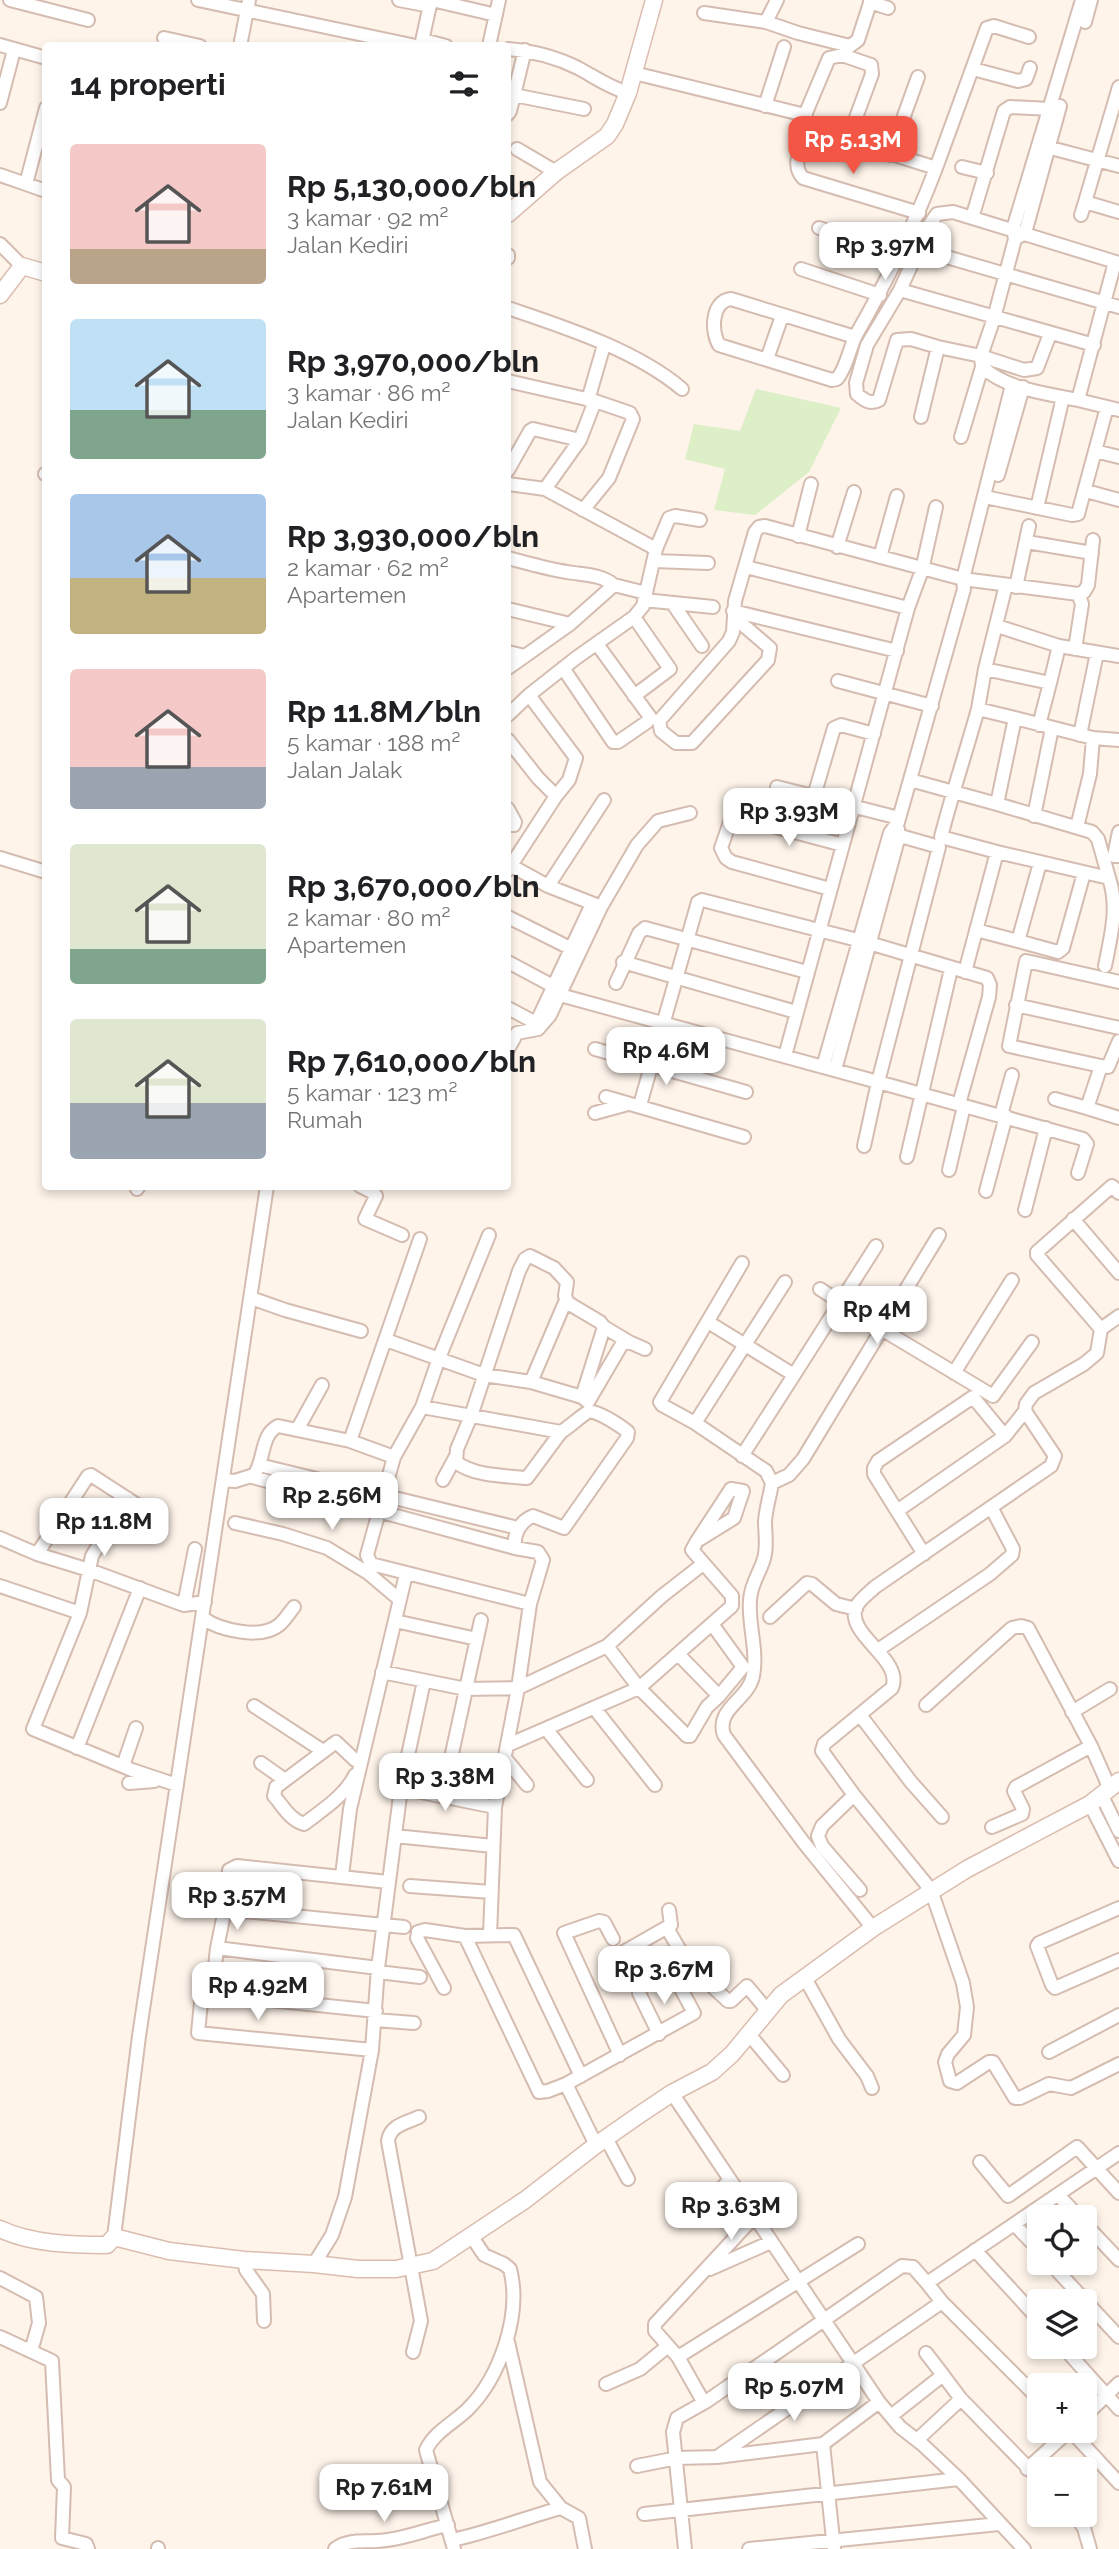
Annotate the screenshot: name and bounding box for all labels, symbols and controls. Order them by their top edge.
icon: filters [445,65,483,103]
text: 14 properti [70,67,226,102]
pin: Rp 5.13M [781,116,925,176]
text: Rp 5.13M [804,125,902,152]
text: Rp 5,130,000/bln [287,169,536,204]
icon: home [126,172,210,256]
text: 3 kamar · 92 m² [287,204,449,231]
pin: Rp 3.97M [813,222,957,282]
text: Jalan Kediri [287,231,408,258]
text: Rp 3.97M [835,231,935,258]
text: Rp 3,970,000/bln [287,344,539,379]
icon: home [126,347,210,431]
text: 3 kamar · 86 m² [287,379,451,406]
text: Jalan Kediri [287,406,408,433]
text: Rp 3,930,000/bln [287,519,539,554]
icon: home [126,522,210,606]
text: 2 kamar · 62 m² [287,554,449,581]
text: Apartemen [287,581,406,608]
text: Rp 11.8M/bln [287,694,481,729]
icon: home [126,697,210,781]
text: 5 kamar · 188 m² [287,729,460,756]
text: Jalan Jalak [287,756,402,783]
pin: Rp 3.93M [717,788,861,848]
text: Rp 3.93M [739,797,839,824]
text: Rp 3,670,000/bln [287,869,540,904]
icon: home [126,872,210,956]
text: 2 kamar · 80 m² [287,904,450,931]
text: Apartemen [287,931,406,958]
pin: Rp 4.6M [601,1028,731,1087]
text: Rp 4.6M [622,1036,710,1063]
text: Rp 7,610,000/bln [287,1044,536,1079]
icon: home [126,1047,210,1131]
text: 5 kamar · 123 m² [287,1079,457,1106]
text: Rumah [287,1106,363,1133]
pin: Rp 4M [828,1286,926,1346]
text: Rp 4M [843,1295,911,1322]
pin: Rp 2.56M [260,1472,404,1532]
text: Rp 2.56M [282,1481,382,1508]
pin: Rp 11.8M [32,1498,176,1558]
text: Rp 11.8M [56,1507,152,1534]
pin: Rp 3.38M [373,1754,517,1813]
text: Rp 3.38M [395,1762,495,1789]
pin: Rp 3.57M [165,1872,309,1932]
text: Rp 3.57M [188,1881,286,1908]
pin: Rp 3.67M [592,1946,736,2006]
text: Rp 3.67M [614,1955,714,1982]
pin: Rp 4.92M [186,1962,330,2022]
text: Rp 4.92M [208,1971,308,1998]
pin: Rp 3.63M [659,2182,803,2242]
text: Rp 3.63M [681,2191,781,2218]
map controls [1027,2205,1097,2527]
button: locate [1027,2205,1097,2275]
button: layers [1027,2289,1097,2359]
pin: Rp 5.07M [722,2364,866,2423]
text: Rp 5.07M [744,2372,844,2399]
button: + [1027,2373,1097,2443]
button: − [1027,2457,1097,2527]
pin: Rp 7.61M [312,2464,456,2524]
text: Rp 7.61M [335,2473,433,2500]

